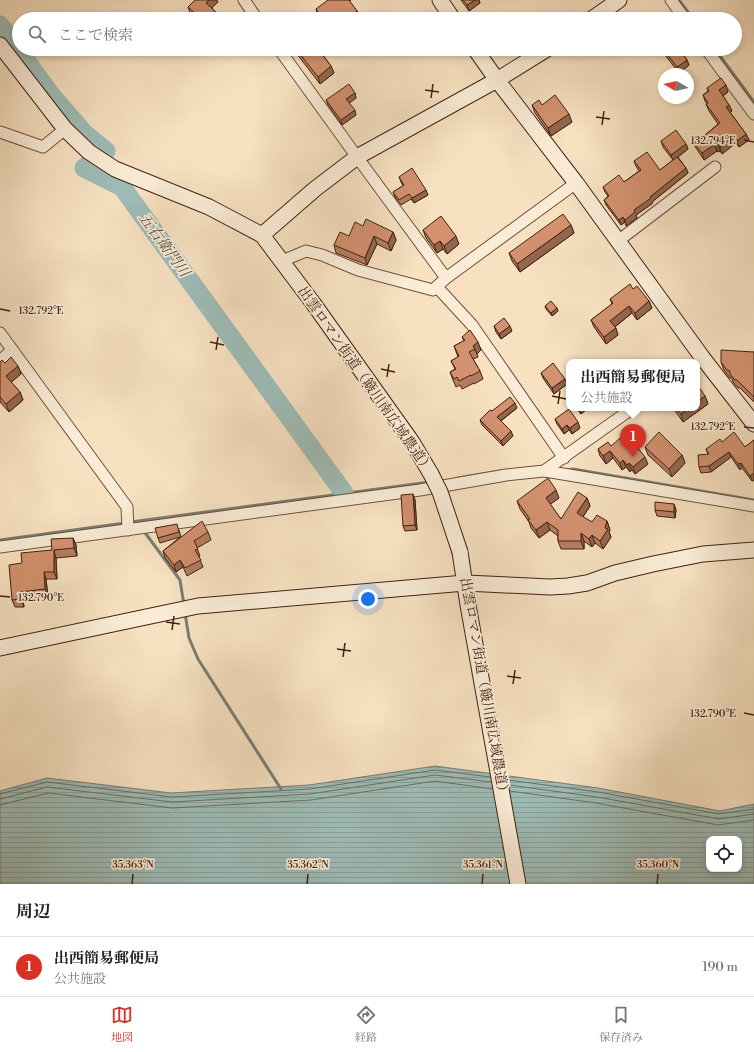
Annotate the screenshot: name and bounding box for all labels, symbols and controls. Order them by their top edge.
search box [12,12,742,56]
icon: search [26,23,48,45]
text: ここで検索 [58,26,133,45]
north arrow [658,68,694,104]
text: 132.794°E [690,135,736,147]
water label: 五右衛門川 [134,209,195,283]
street label: 出雲ロマン街道（簸川南広域農道） [293,283,437,477]
text: 132.792°E [19,305,64,317]
popup [566,359,700,411]
text: 出西簡易郵便局 [580,368,686,387]
text: 公共施設 [580,390,633,406]
text: 132.792°E [691,421,736,433]
pin: 1 [620,424,646,457]
street label: 出雲ロマン街道（簸川南広域農道） [456,576,512,800]
your location [358,589,378,609]
text: 132.790°E [18,592,64,604]
text: 132.790°E [690,708,736,720]
map controls [706,836,742,872]
button: locate [706,836,742,872]
text: 35.363°N [112,859,154,871]
text: 35.362°N [287,859,329,871]
text: 35.361°N [463,859,504,871]
text: 35.360°N [637,859,680,871]
text: 周辺 [16,901,50,923]
text: 出西簡易郵便局 [54,949,159,968]
text: 1 [26,959,32,975]
text: 190 m [702,959,738,975]
text: 公共施設 [54,971,106,987]
tab: 地図 [111,1004,133,1045]
tab: 経路 [355,1004,377,1045]
tab: 保存済み [599,1004,643,1045]

